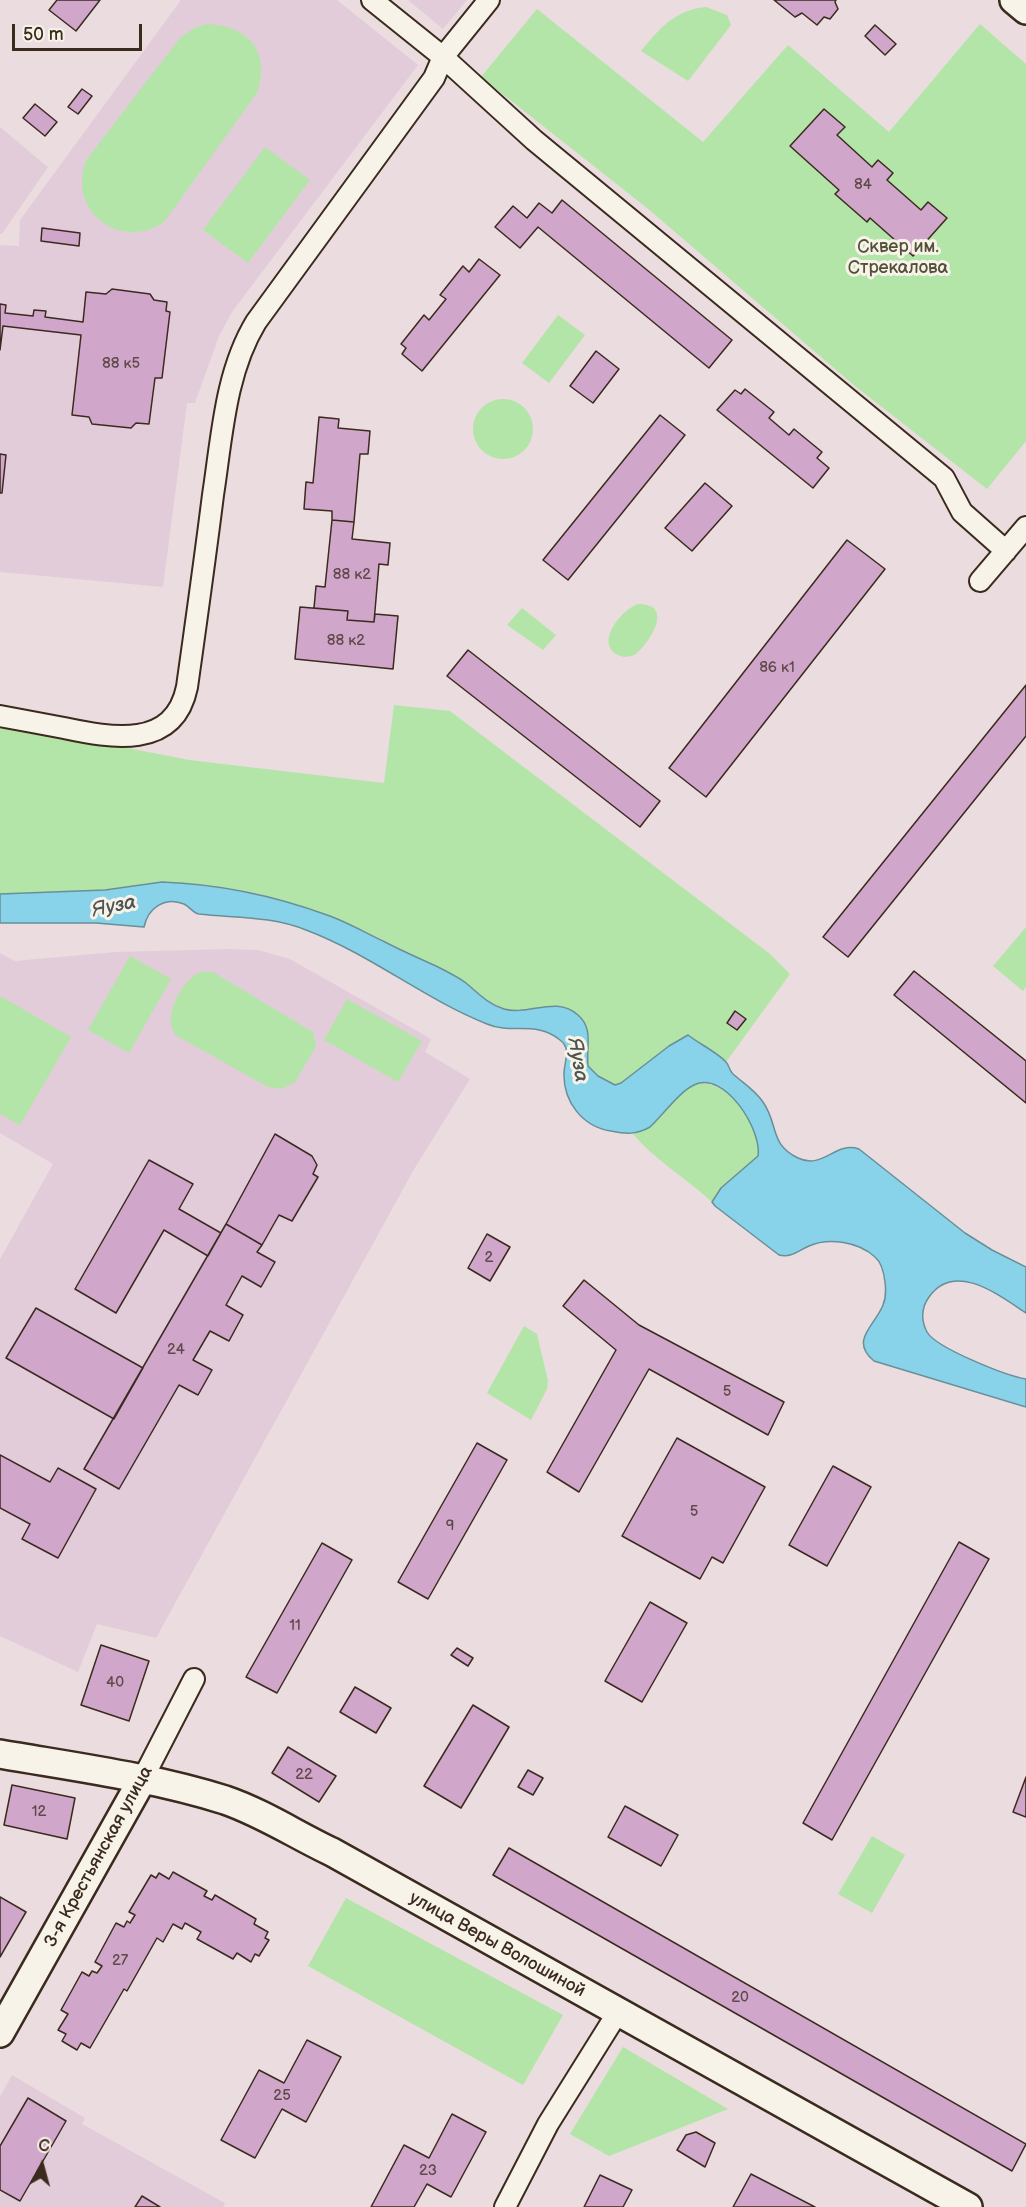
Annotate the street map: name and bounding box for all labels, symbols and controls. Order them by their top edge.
scale bar [15,12,146,50]
text: 50 m [23,24,64,45]
house number: 84 [854,176,872,194]
park label: Сквер им. Стрекалова [848,236,948,278]
house number: 88 к5 [102,355,140,373]
house number: 88 к2 [333,566,371,584]
house number: 88 к2 [327,632,365,650]
house number: 86 к1 [759,659,795,677]
water label: Яуза [90,891,138,923]
water label: Яуза [561,1036,593,1084]
house number: 2 [485,1249,493,1267]
house number: 24 [167,1341,185,1359]
house number: 5 [723,1383,731,1401]
house number: 5 [690,1503,698,1521]
house number: 9 [446,1517,454,1535]
house number: 11 [289,1617,301,1635]
house number: 40 [106,1674,124,1692]
street label: 3-я Крестьянская улица [40,1763,158,1951]
house number: 22 [295,1766,313,1784]
house number: 12 [32,1803,46,1821]
street label: улица Веры Волошиной [405,1888,589,2002]
house number: 27 [112,1952,128,1970]
house number: 20 [731,1989,749,2007]
house number: 25 [273,2087,291,2105]
north arrow [12,2135,72,2195]
text: С [37,2137,50,2157]
house number: 23 [419,2162,437,2180]

